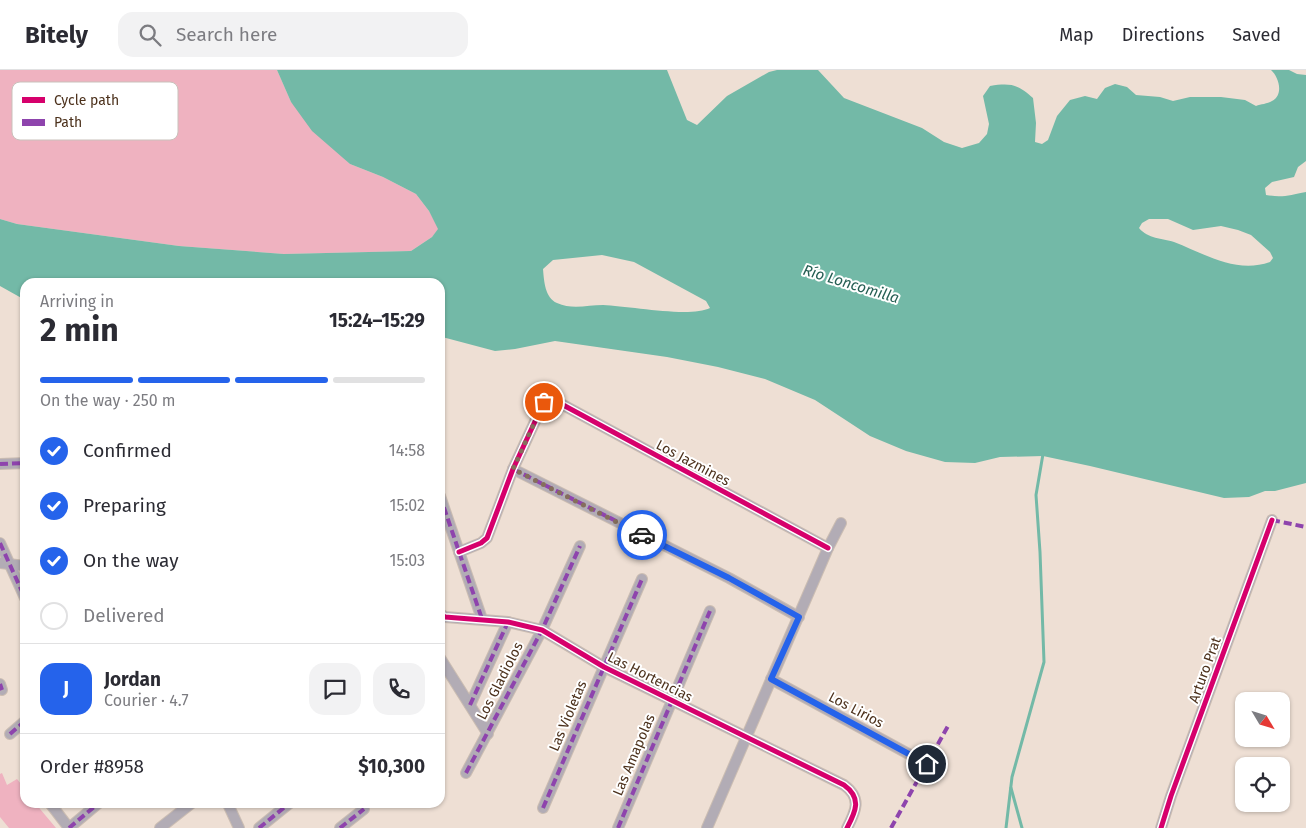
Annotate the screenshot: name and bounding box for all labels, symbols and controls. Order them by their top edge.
search box [118,12,468,57]
text: Bitely [25,21,88,49]
icon: search [136,21,164,49]
text: Search here [176,23,277,46]
text: Map [1059,24,1094,46]
text: Directions [1122,24,1204,46]
text: Saved [1232,24,1281,46]
legend [12,82,178,140]
text: Cycle path [54,92,119,109]
text: Path [54,114,82,131]
water label: Río Loncomilla [801,261,901,307]
text: Arriving in [40,292,114,311]
text: 15:24–15:29 [329,309,425,332]
text: 2 min [40,311,119,349]
pin [523,381,565,423]
icon: bag [530,388,558,416]
text: On the way · 250 m [40,391,176,410]
street label: Los Jazmines [653,436,733,490]
icon: check [40,437,68,465]
text: Confirmed [83,439,172,462]
text: 14:58 [389,441,425,460]
icon: check [40,492,68,520]
text: Preparing [83,494,166,517]
text: 15:02 [390,496,425,515]
courier [617,510,667,560]
icon: car [628,521,656,549]
icon: check [40,547,68,575]
text: On the way [83,549,179,572]
text: 15:03 [389,551,425,570]
text: Delivered [83,604,165,627]
street label: Arturo Prat [1185,634,1225,705]
street label: Los Gladiolos [473,639,527,723]
street label: Las Hortencias [605,648,696,706]
button: chat [309,663,361,715]
button: phone [373,663,425,715]
text: Jordan [104,668,161,691]
text: J [63,677,69,700]
street label: Las Violetas [546,678,591,754]
street label: Los Lirios [826,688,887,732]
text: Courier · 4.7 [104,691,189,710]
north arrow [1235,692,1290,748]
map controls [1235,692,1290,812]
street label: Las Amapolas [609,711,659,798]
pin [906,743,948,785]
icon: home [913,750,941,778]
text: Order #8958 [40,755,144,778]
text: $10,300 [358,755,425,778]
button: locate [1235,757,1290,812]

